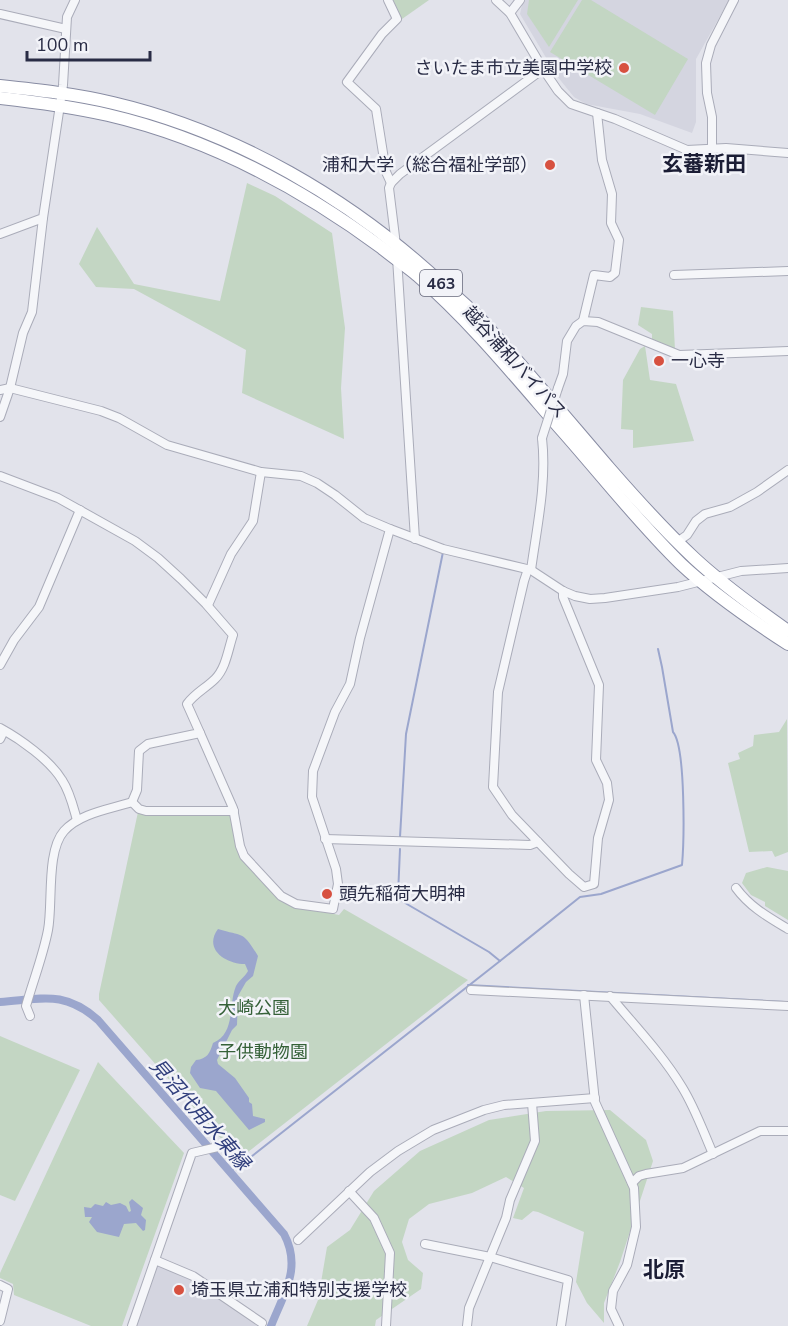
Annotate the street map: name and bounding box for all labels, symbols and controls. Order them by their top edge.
scale bar [27,24,150,62]
text: 100 m [36,33,88,57]
place label: さいたま市立美園中学校 [415,56,612,80]
marker: さいたま市立美園中学校 [617,61,631,75]
district label: 玄蕃新田 [662,150,746,178]
place label: 浦和大学（総合福祉学部） [322,153,538,177]
marker: 浦和大学（総合福祉学部） [543,158,557,172]
road number: 463 [420,270,462,296]
street label: 越谷浦和バイパス [458,301,572,423]
place label: 一心寺 [671,349,725,373]
marker: 一心寺 [652,354,666,368]
place label: 頭先稲荷大明神 [339,882,465,906]
marker: 頭先稲荷大明神 [320,887,334,901]
park label: 大崎公園 [218,996,290,1020]
park label: 子供動物園 [218,1040,308,1064]
water label: 見沼代用水東縁 [144,1053,257,1178]
district label: 北原 [643,1256,685,1284]
place label: 埼玉県立浦和特別支援学校 [191,1278,407,1302]
marker: 埼玉県立浦和特別支援学校 [172,1283,186,1297]

